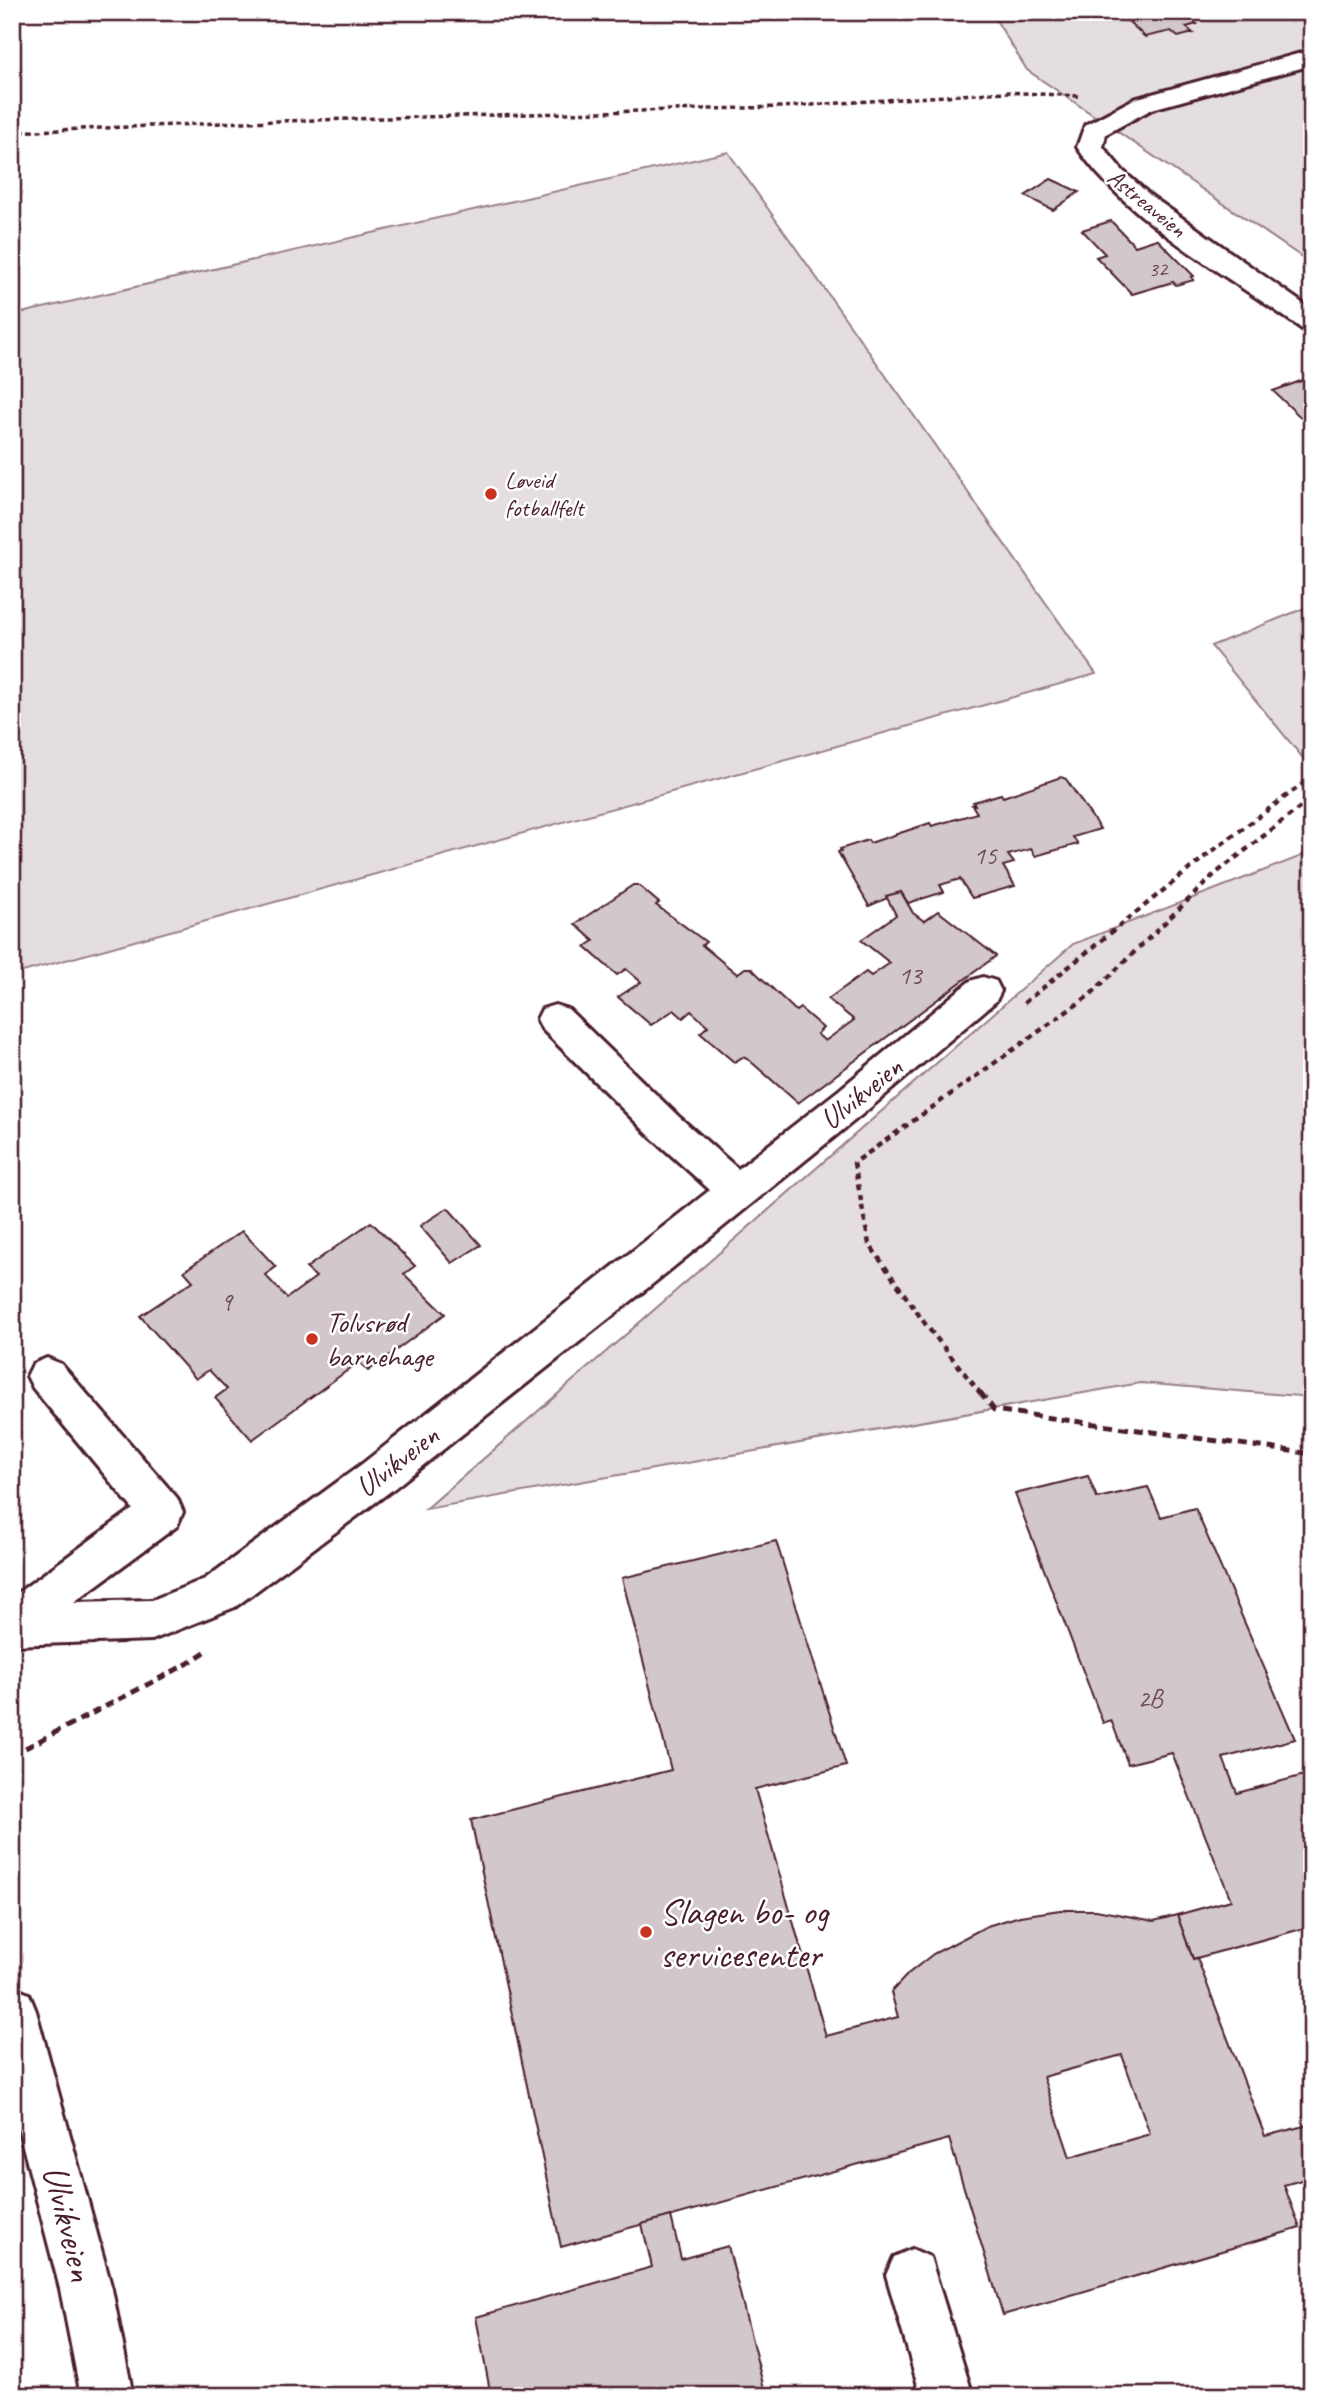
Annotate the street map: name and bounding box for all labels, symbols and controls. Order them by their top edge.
street label: Astreaveien [1101,162,1193,244]
house number: 32 [1149,256,1169,282]
place label: Løveid fotballfelt [505,465,585,523]
marker: Løveid fotballfelt [483,486,499,502]
house number: 15 [973,839,998,872]
house number: 13 [898,959,924,992]
street label: Ulvikveien [812,1048,910,1138]
house number: 9 [220,1285,234,1318]
place label: Tolvsrød barnehage [326,1303,435,1375]
marker: Tolvsrød barnehage [304,1331,320,1347]
street label: Ulvikveien [348,1416,447,1505]
house number: 2B [1137,1682,1164,1715]
place label: Slagen bo- og servicesenter [660,1888,830,1978]
marker: Slagen bo- og servicesenter [638,1924,654,1940]
street label: Ulvikveien [32,2160,106,2286]

